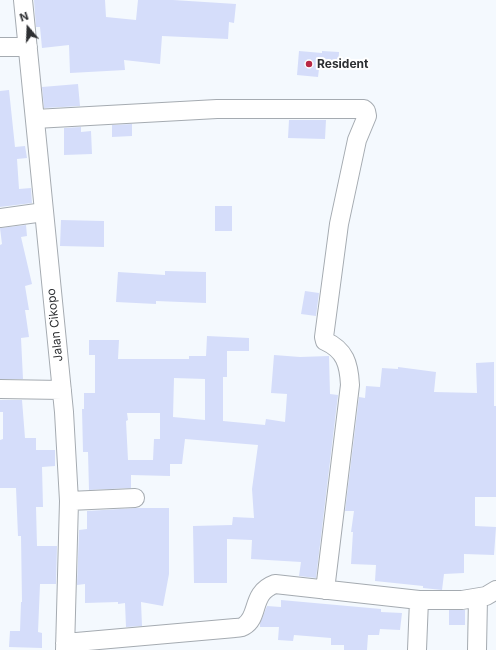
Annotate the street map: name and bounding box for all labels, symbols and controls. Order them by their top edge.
north arrow [8,8,48,48]
text: N [18,9,30,25]
place label: Resident [317,57,368,71]
marker: Resident [304,59,314,69]
street label: Jalan Cikopo [44,288,66,362]

